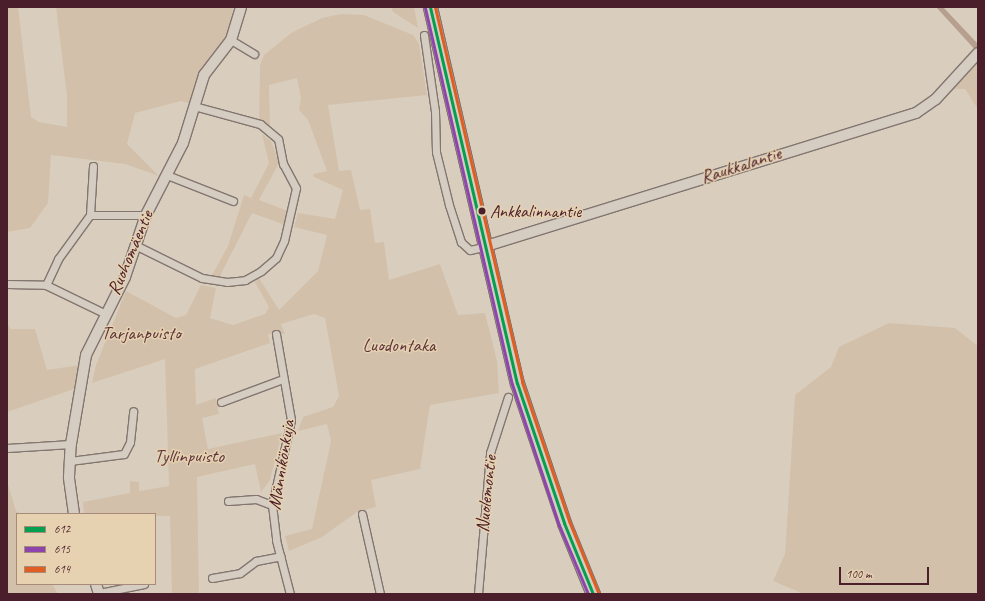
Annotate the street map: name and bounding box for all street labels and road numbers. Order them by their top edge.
street label: Raukkalantie [698,142,784,190]
street label: Ruohomäentie [103,207,159,299]
street label: Männikönkuja [264,419,300,511]
street label: Nuolemontie [472,454,502,534]

